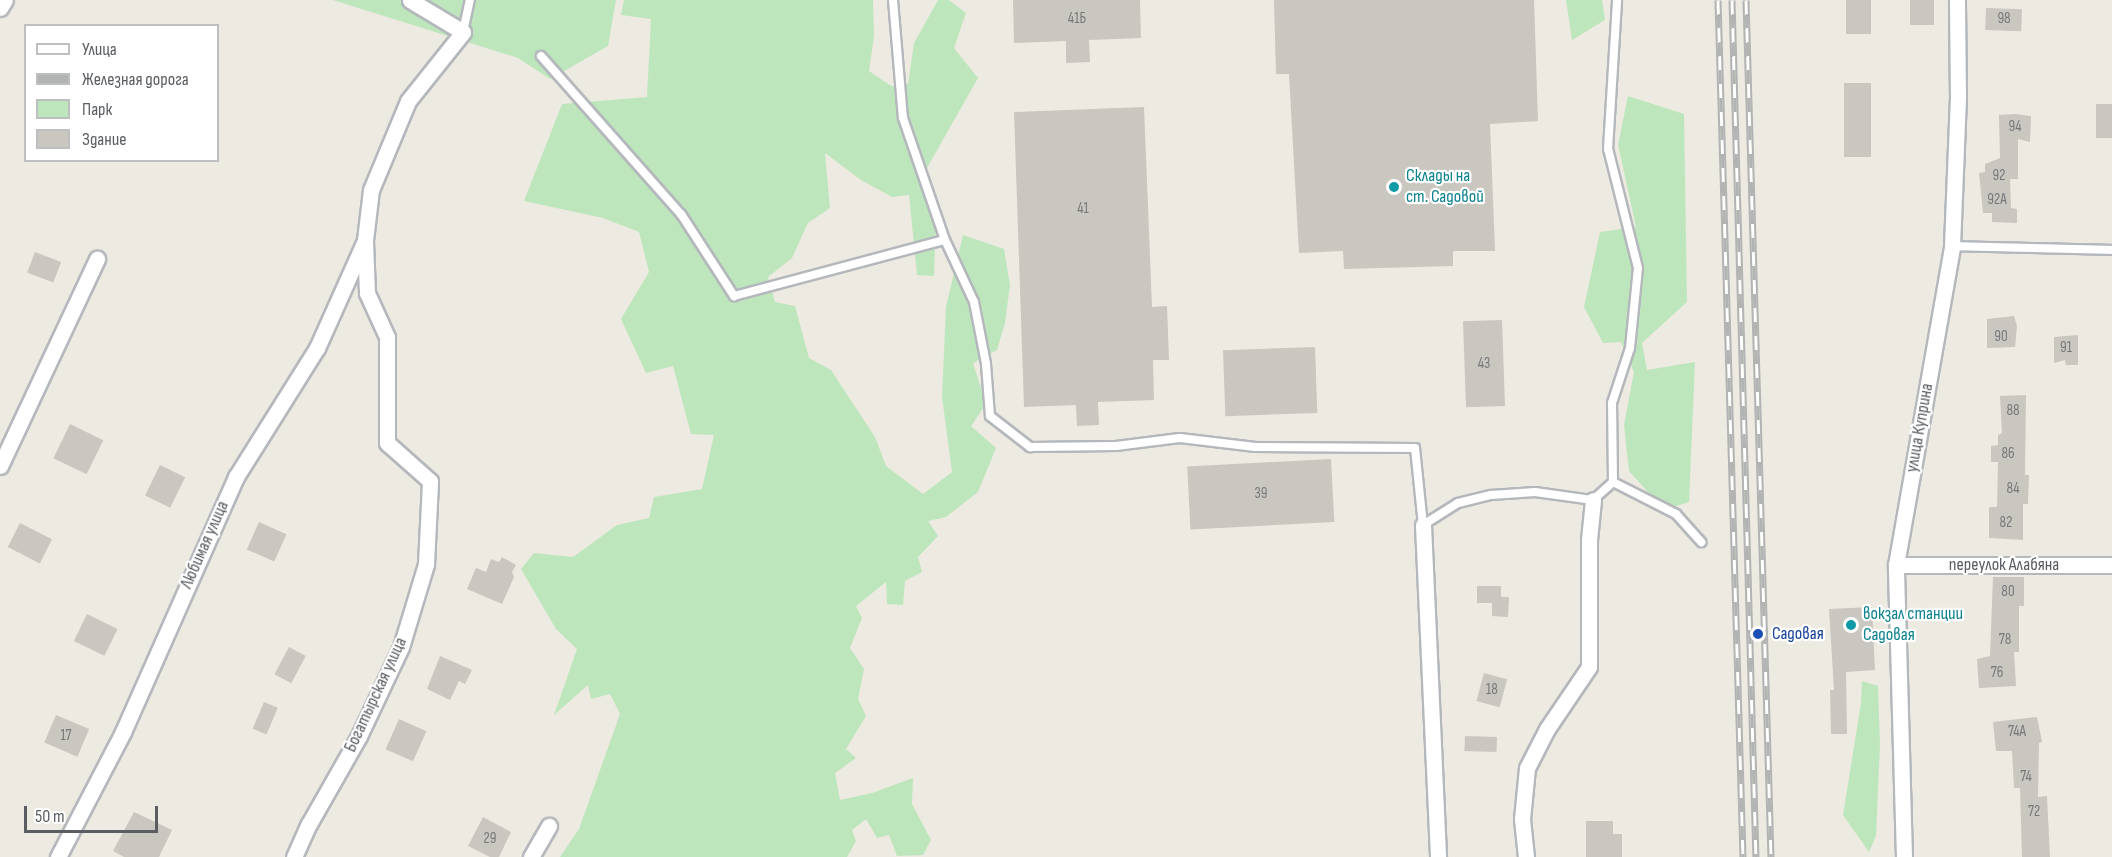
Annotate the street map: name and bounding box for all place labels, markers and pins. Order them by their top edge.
place label: Склады на ст. Садовой [1406,166,1484,208]
marker: Склады на ст. Садовой [1387,180,1401,194]
place label: вокзал станции Садовая [1863,604,1963,646]
marker: вокзал станции Садовая [1844,618,1858,632]
place label: Садовая [1772,623,1824,645]
marker: Садовая [1749,625,1767,643]

